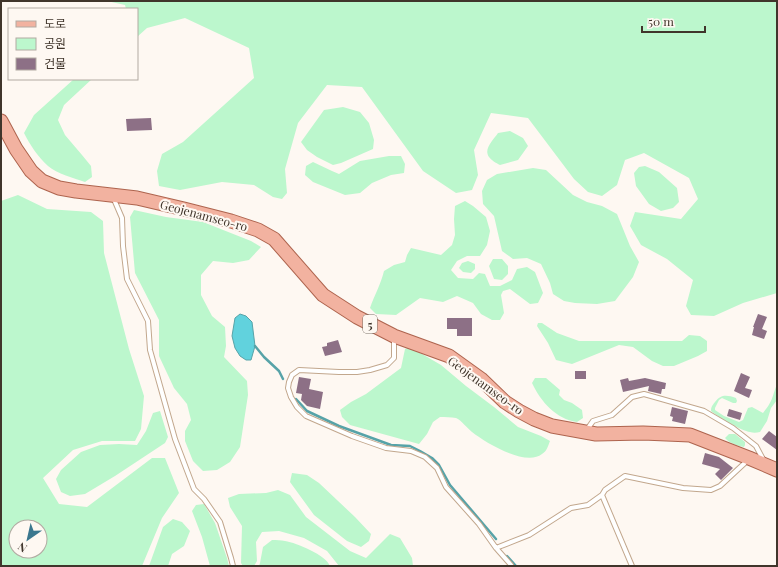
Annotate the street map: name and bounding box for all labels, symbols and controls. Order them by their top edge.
legend [8,8,138,80]
scale bar [642,8,705,34]
text: 50 m [648,13,674,29]
text: 도로 [44,15,66,31]
text: 공원 [44,35,66,51]
text: 건물 [44,55,66,71]
street label: Geojenamseo-ro [159,196,250,234]
road number: 5 [363,315,377,333]
street label: Geojenamseo-ro [445,352,527,418]
north arrow [8,519,48,559]
text: N [15,539,30,556]

